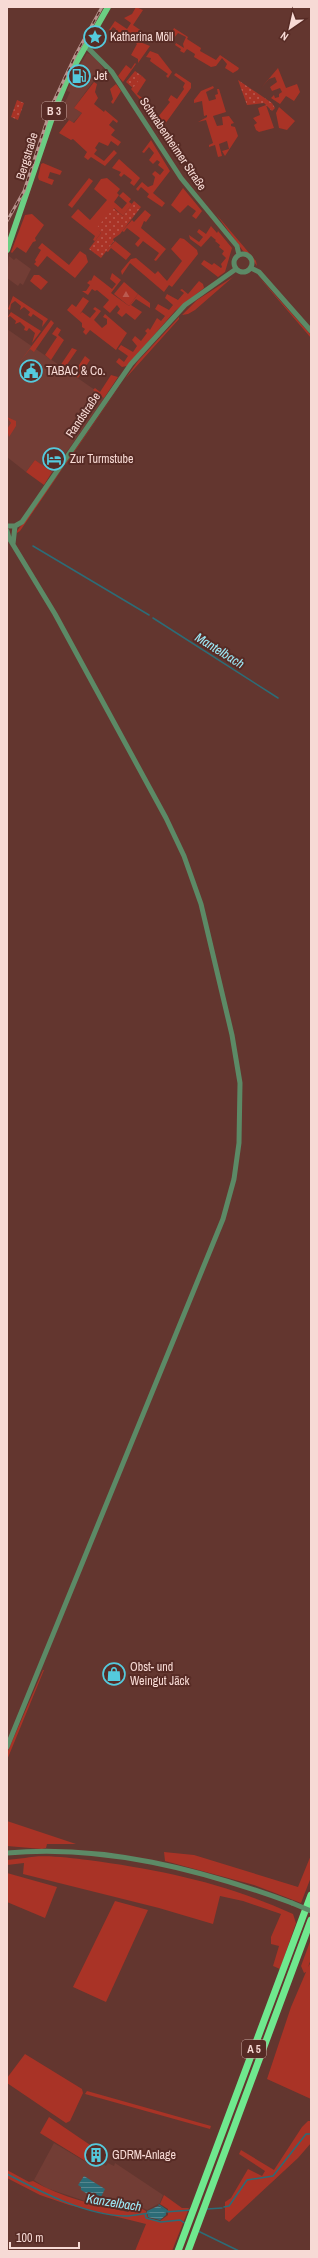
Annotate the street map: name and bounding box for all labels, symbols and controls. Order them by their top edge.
north arrow [270,8,310,48]
place icon: Katharina Möll [82,24,108,50]
place label: Katharina Möll [110,29,173,45]
text: N [278,29,291,44]
fuel station icon: Jet [66,63,92,89]
place label: Jet [94,68,107,84]
street label: Schwabenheimer Straße [136,94,210,194]
road number: B 3 [42,102,66,120]
street label: Bergstraße [12,130,42,182]
public building icon: TABAC & Co. [18,358,44,384]
place label: TABAC & Co. [46,363,105,379]
street label: Randstraße [62,389,104,441]
hotel icon: Zur Turmstube [41,446,67,472]
place label: Zur Turmstube [70,451,134,467]
water label: Mantelbach [192,629,248,672]
place label: Obst- und Weingut Jäck [130,1659,190,1689]
shop icon: Obst- und Weingut Jäck [101,1661,127,1687]
road number: A 5 [242,2040,266,2058]
building icon: GDRM-Anlage [83,2142,109,2168]
place label: GDRM-Anlage [112,2147,176,2163]
water label: Kanzelbach [85,2190,143,2215]
scale bar [10,2224,79,2250]
text: 100 m [16,2230,43,2246]

